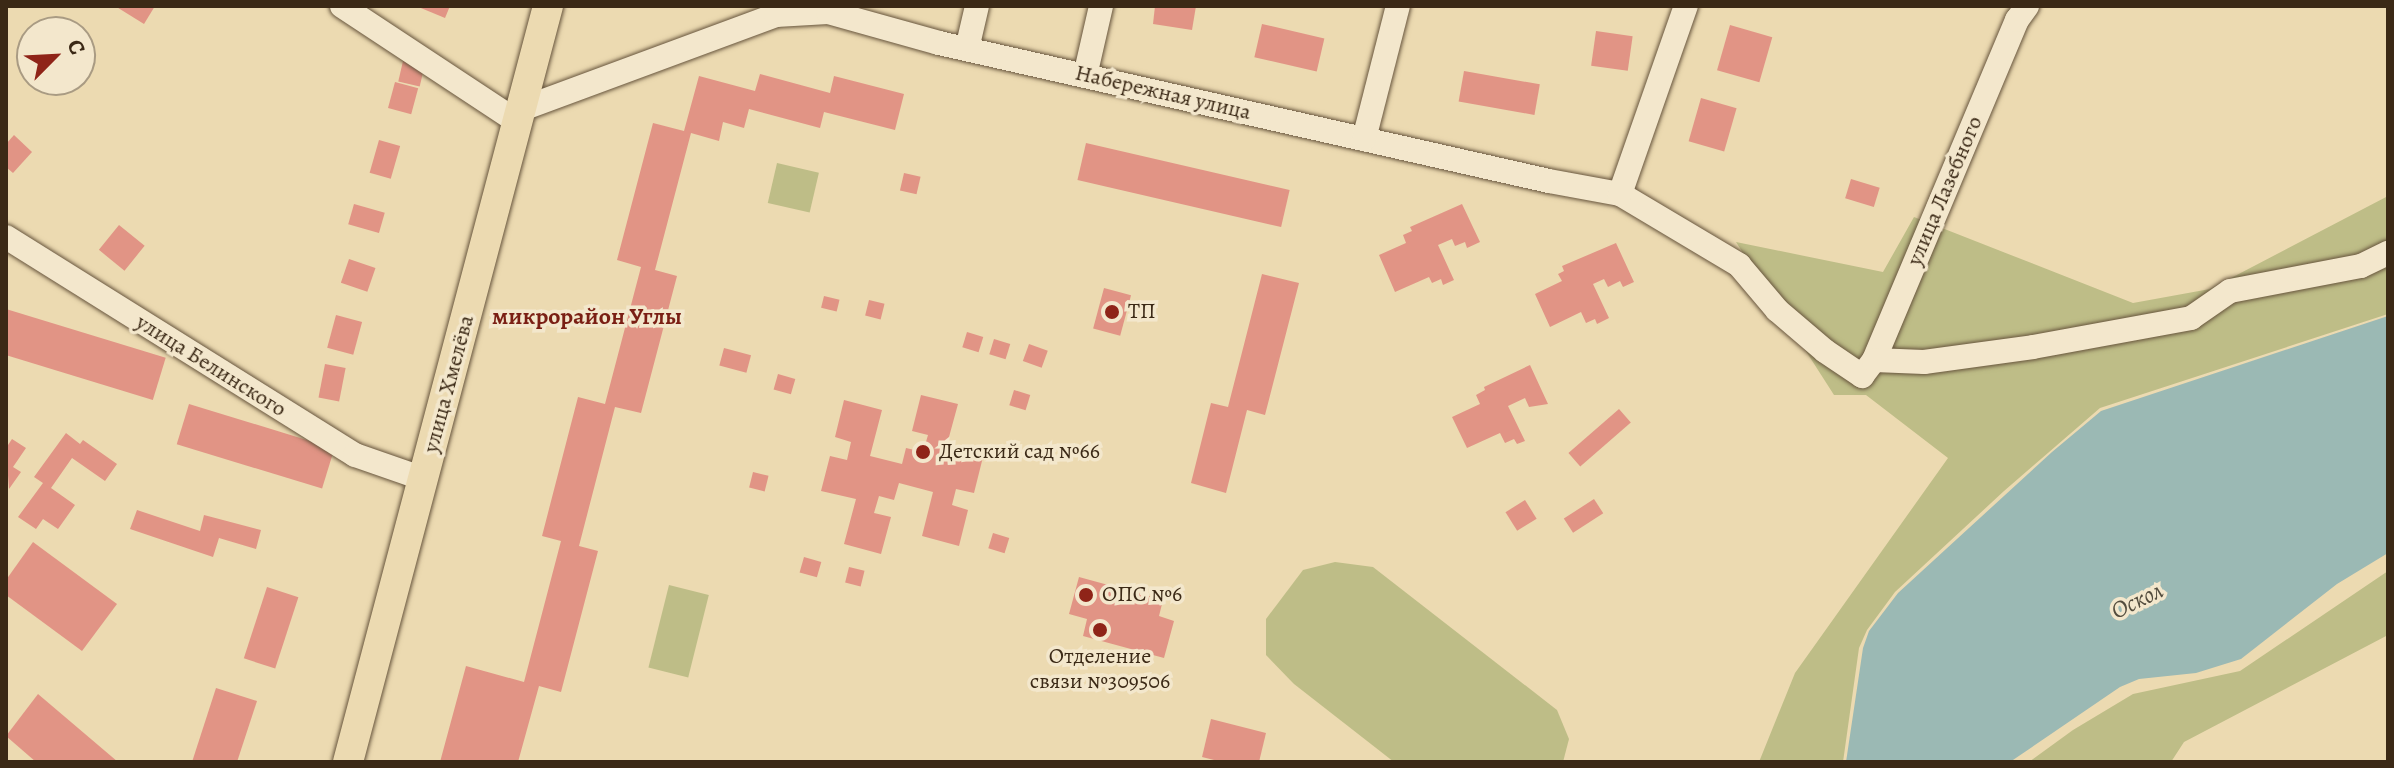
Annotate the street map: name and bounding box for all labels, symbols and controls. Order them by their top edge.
north arrow [16,16,96,96]
text: С [60,35,93,59]
street label: Набережная улица [1072,60,1254,126]
street label: улица Лазебного [1902,112,1988,270]
place label: ТП [1128,299,1156,325]
district label: микрорайон Углы [492,303,682,331]
marker: ТП [1103,303,1121,321]
street label: улица Белинского [131,309,291,423]
street label: улица Хмелёва [418,312,480,456]
place label: Детский сад №66 [939,439,1100,465]
marker: Детский сад №66 [914,443,932,461]
water label: Оскол [2106,576,2168,626]
place label: ОПС №6 [1102,582,1182,608]
marker: ОПС №6 [1077,586,1095,604]
marker: Отделение связи №309506 [1091,621,1109,639]
place label: Отделение связи №309506 [1030,643,1170,694]

